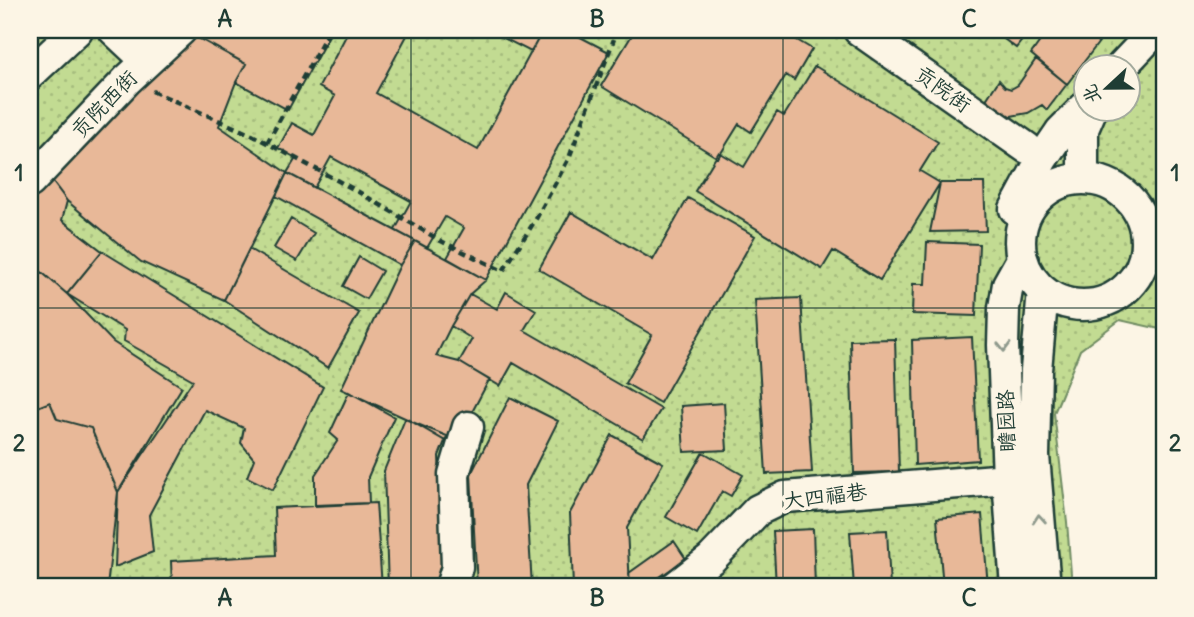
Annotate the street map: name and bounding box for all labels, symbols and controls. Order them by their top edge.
text: A [218,4,233,33]
text: B [589,4,605,33]
text: C [961,4,977,33]
north arrow [1072,52,1142,122]
street label: 贡院街 [909,60,977,118]
street label: 贡院西街 [65,64,143,144]
text: 北 [1077,81,1106,108]
text: 1 [14,158,24,187]
text: 1 [1170,158,1180,187]
one-way arrow [996,342,1011,353]
street label: 瞻园路 [991,389,1021,453]
text: 2 [13,428,26,457]
text: 2 [1169,428,1182,457]
street label: 大四福巷 [782,477,868,515]
one-way arrow [1032,513,1047,524]
text: A [218,583,233,612]
text: B [589,583,605,612]
text: C [961,583,977,612]

